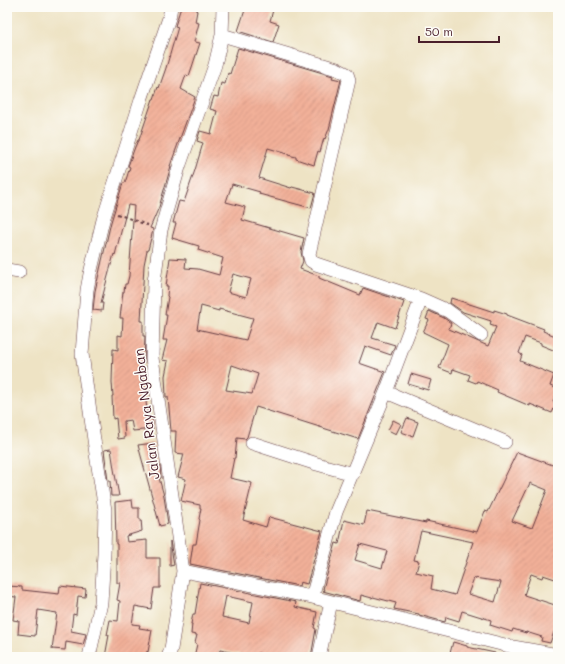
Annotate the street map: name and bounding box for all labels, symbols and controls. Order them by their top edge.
scale bar [419,18,499,44]
text: 50 m [425,23,453,39]
street label: Jalan Raya Ngaban [129,348,163,480]

